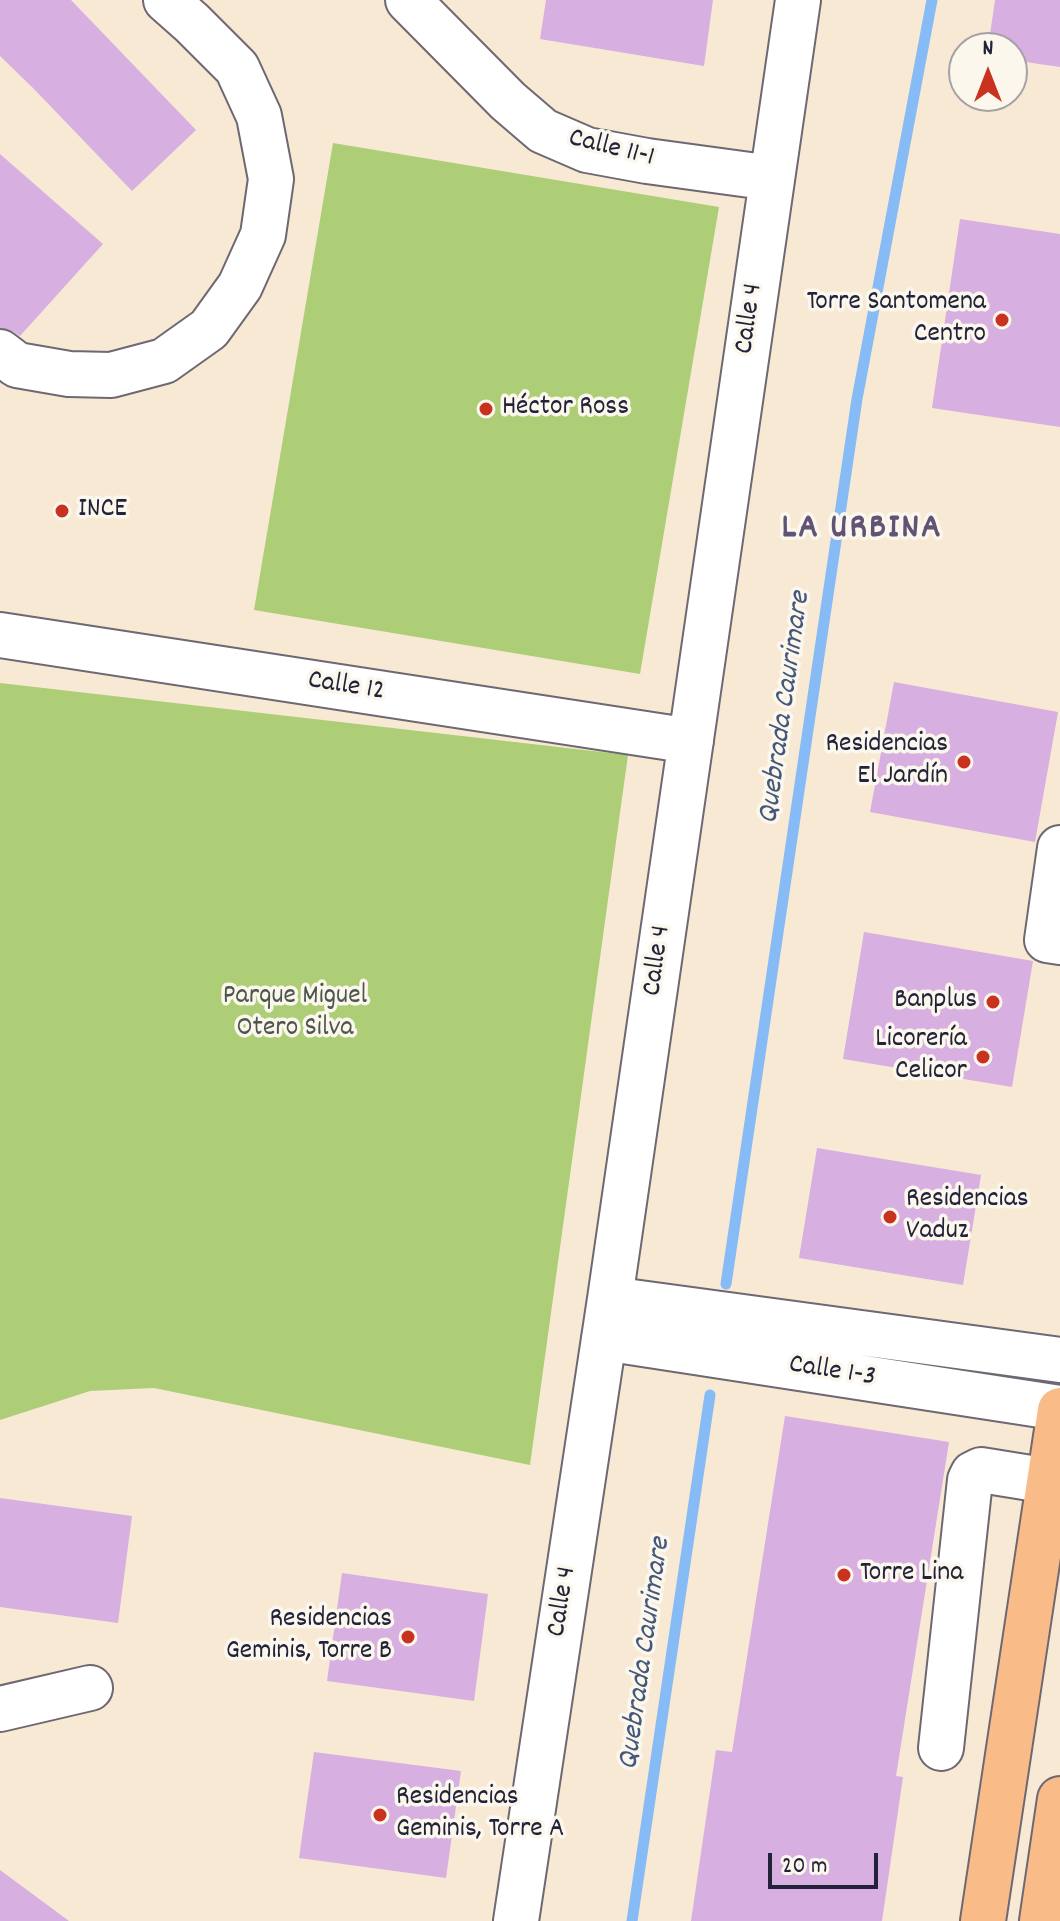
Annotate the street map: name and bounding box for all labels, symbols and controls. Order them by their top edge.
north arrow [948,32,1028,112]
text: N [983,34,993,65]
street label: Calle 11-1 [565,123,657,177]
street label: Calle 4 [729,282,773,356]
place label: Torre Santomena Centro [807,287,986,353]
marker: Torre Santomena Centro [993,311,1011,329]
place label: Héctor Ross [502,392,629,426]
marker: Héctor Ross [477,400,495,418]
place label: INCE [78,494,127,528]
marker: INCE [53,502,71,520]
district label: LA URBINA [781,509,943,553]
water label: Quebrada Caurimare [753,589,821,827]
street label: Calle 12 [305,665,387,711]
place label: Residencias El Jardín [825,729,948,795]
marker: Residencias El Jardín [955,753,973,771]
street label: Calle 4 [637,924,681,998]
park label: Parque Miguel Otero Silva [223,981,367,1047]
place label: Banplus [894,985,977,1019]
marker: Banplus [984,993,1002,1011]
place label: Licorería Celicor [875,1024,967,1090]
marker: Licorería Celicor [974,1048,992,1066]
place label: Residencias Vaduz [906,1184,1029,1250]
marker: Residencias Vaduz [881,1208,899,1226]
street label: Calle 1-3 [786,1350,878,1396]
water label: Quebrada Caurimare [613,1535,681,1773]
place label: Torre Lina [860,1558,963,1592]
street label: Calle 4 [542,1564,586,1640]
marker: Torre Lina [835,1566,853,1584]
place label: Residencias Geminis, Torre B [226,1604,392,1670]
marker: Residencias Geminis, Torre B [399,1628,417,1646]
place label: Residencias Geminis, Torre A [396,1782,564,1848]
marker: Residencias Geminis, Torre A [371,1806,389,1824]
scale bar [772,1837,882,1887]
text: 20 m [782,1850,828,1884]

